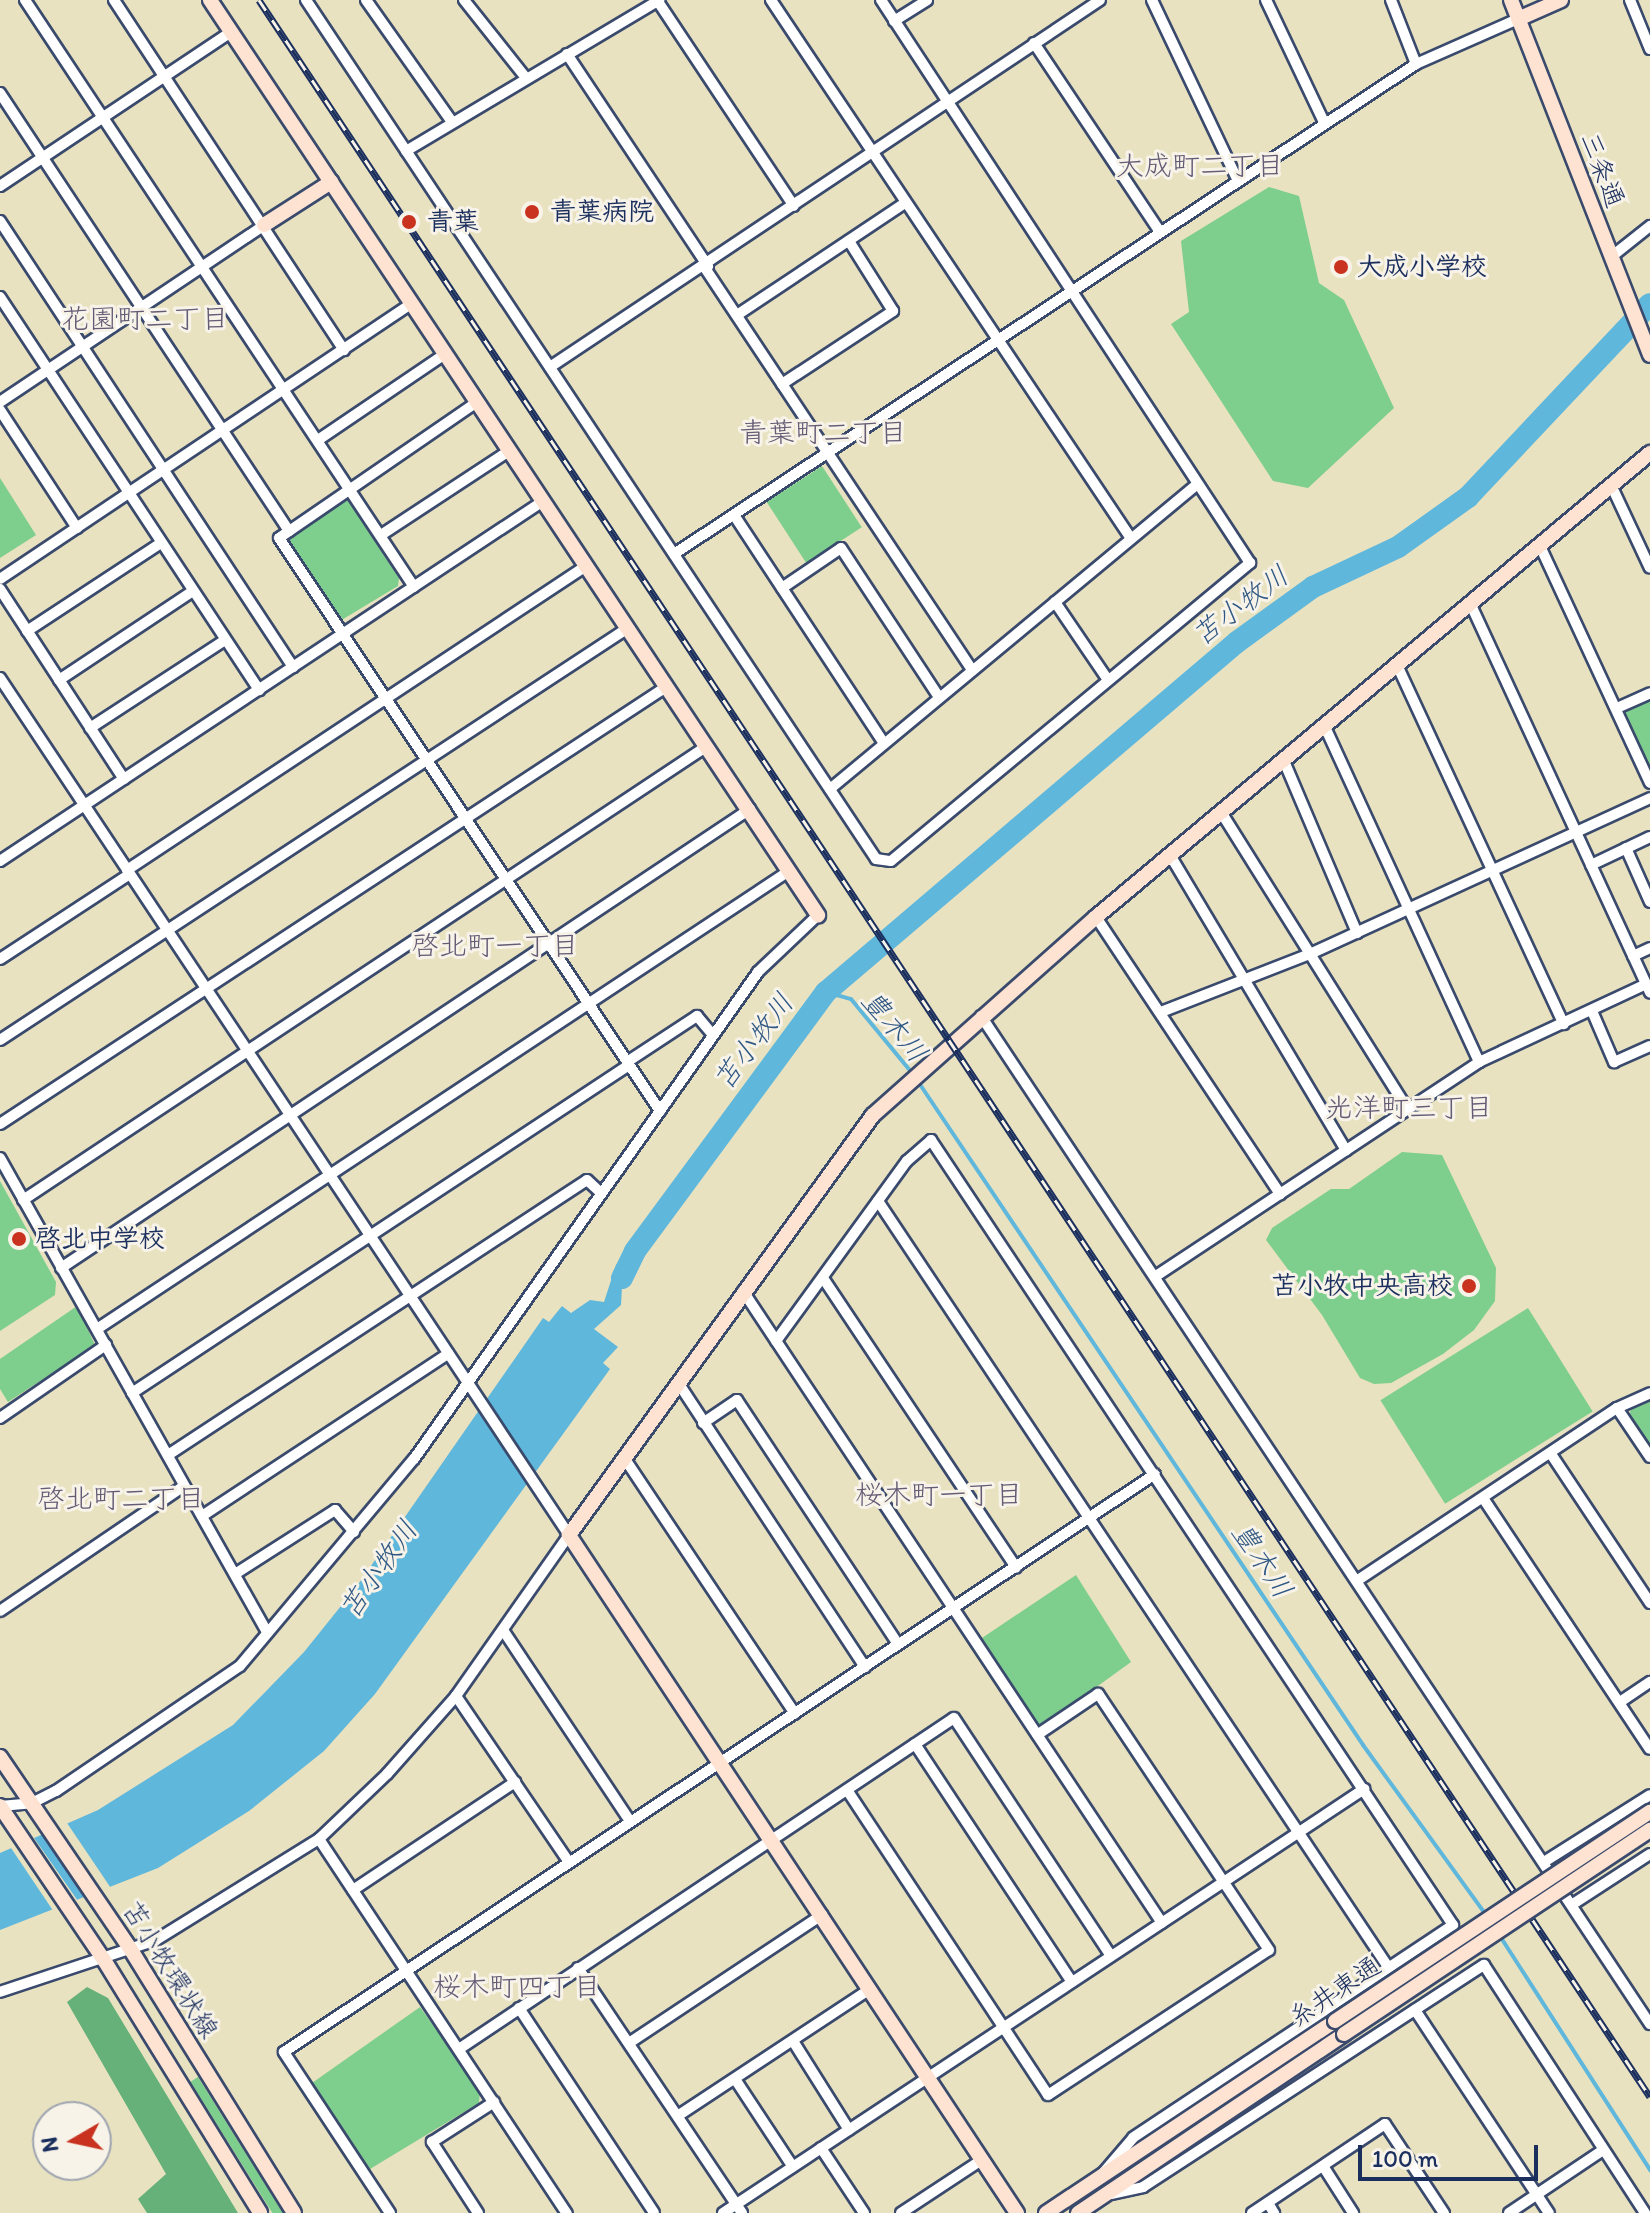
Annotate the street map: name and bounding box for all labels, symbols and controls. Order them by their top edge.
street label: 三条通 [1573,128,1631,212]
district label: 大成町二丁目 [1116,148,1284,182]
place label: 青葉病院 [550,196,654,228]
marker: 青葉病院 [521,201,543,223]
place label: 青葉 [427,206,479,238]
marker: 青葉 [398,211,420,233]
place label: 大成小学校 [1357,251,1487,283]
marker: 大成小学校 [1332,258,1350,276]
district label: 花園町二丁目 [61,301,229,335]
district label: 青葉町二丁目 [739,415,907,449]
water label: 苫小牧川 [1185,558,1295,652]
district label: 啓北町一丁目 [411,928,579,962]
water label: 豊木川 [855,983,935,1069]
water label: 苫小牧川 [706,986,800,1096]
district label: 光洋町三丁目 [1325,1090,1493,1124]
place label: 啓北中学校 [35,1223,165,1255]
marker: 啓北中学校 [10,1230,28,1248]
place label: 苫小牧中央高校 [1271,1270,1453,1302]
marker: 苫小牧中央高校 [1460,1277,1478,1295]
district label: 桜木町一丁目 [855,1477,1023,1511]
district label: 啓北町二丁目 [37,1481,205,1515]
water label: 苫小牧川 [332,1513,424,1625]
water label: 豊木川 [1226,1516,1300,1604]
street label: 苫小牧環状線 [115,1896,225,2044]
street label: 糸井東通 [1283,1950,1387,2034]
district label: 桜木町四丁目 [433,1969,601,2003]
north arrow [32,2101,112,2181]
scale bar [1362,2129,1542,2179]
text: N [35,2135,64,2154]
text: 100 m [1372,2144,1438,2173]

